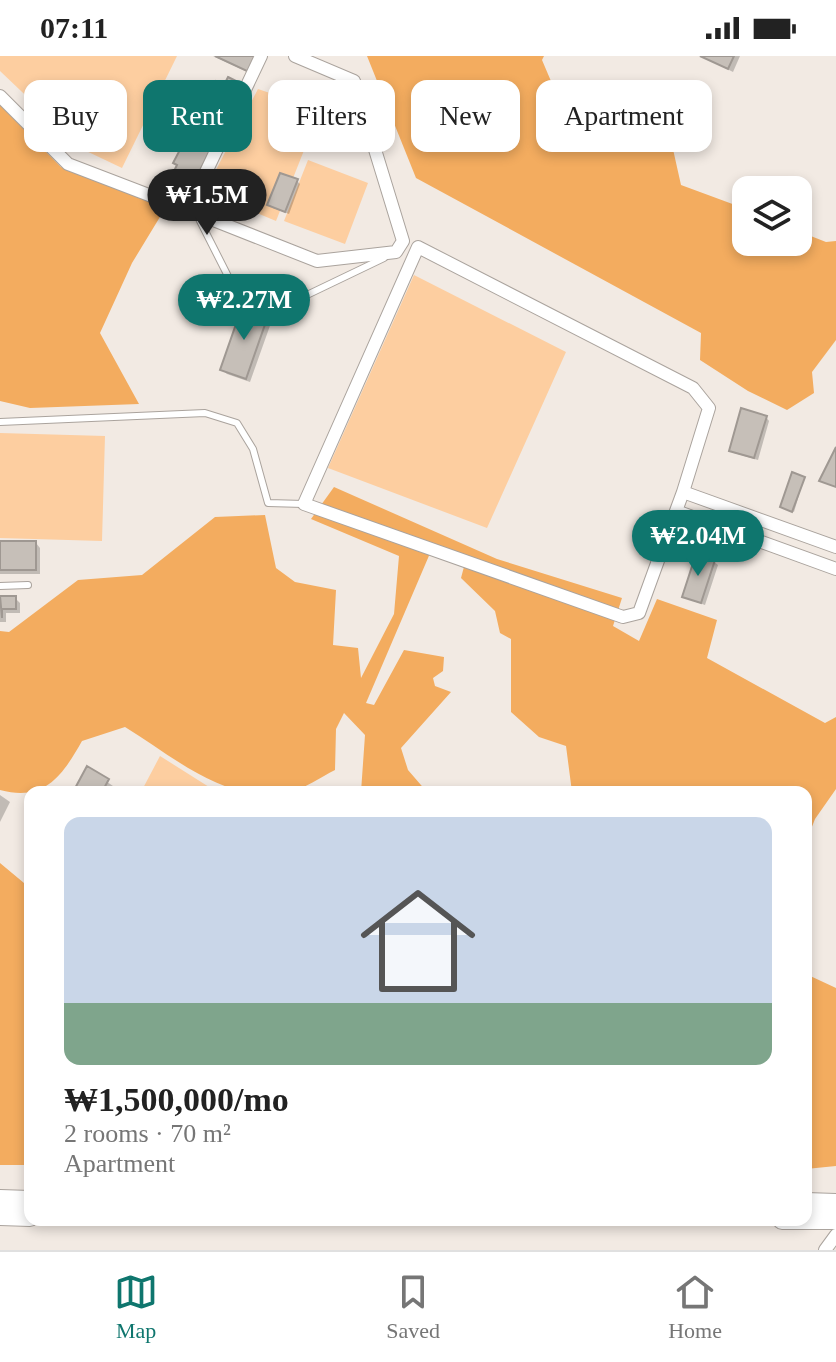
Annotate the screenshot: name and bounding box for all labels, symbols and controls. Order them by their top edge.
text: 07:11 [40,11,108,44]
chip: Buy [24,80,127,152]
chip: Rent [143,80,252,152]
chip: Filters [268,80,395,152]
chip: New [411,80,520,152]
chip: Apartment [536,80,712,152]
pin: ₩1.5M [151,169,263,237]
map controls [732,176,812,256]
button: layers [732,176,812,256]
text: ₩1.5M [165,180,249,209]
pin: ₩2.27M [179,274,309,342]
text: ₩2.27M [196,285,292,314]
pin: ₩2.04M [633,510,763,578]
text: ₩2.04M [650,521,746,550]
icon: home [346,869,490,1013]
text: ₩1,500,000/mo [64,1081,289,1118]
text: 2 rooms · 70 m² [64,1119,231,1148]
text: Apartment [64,1149,175,1178]
tab: Map [114,1270,158,1344]
tab: Saved [386,1270,440,1344]
tab: Home [668,1270,722,1344]

